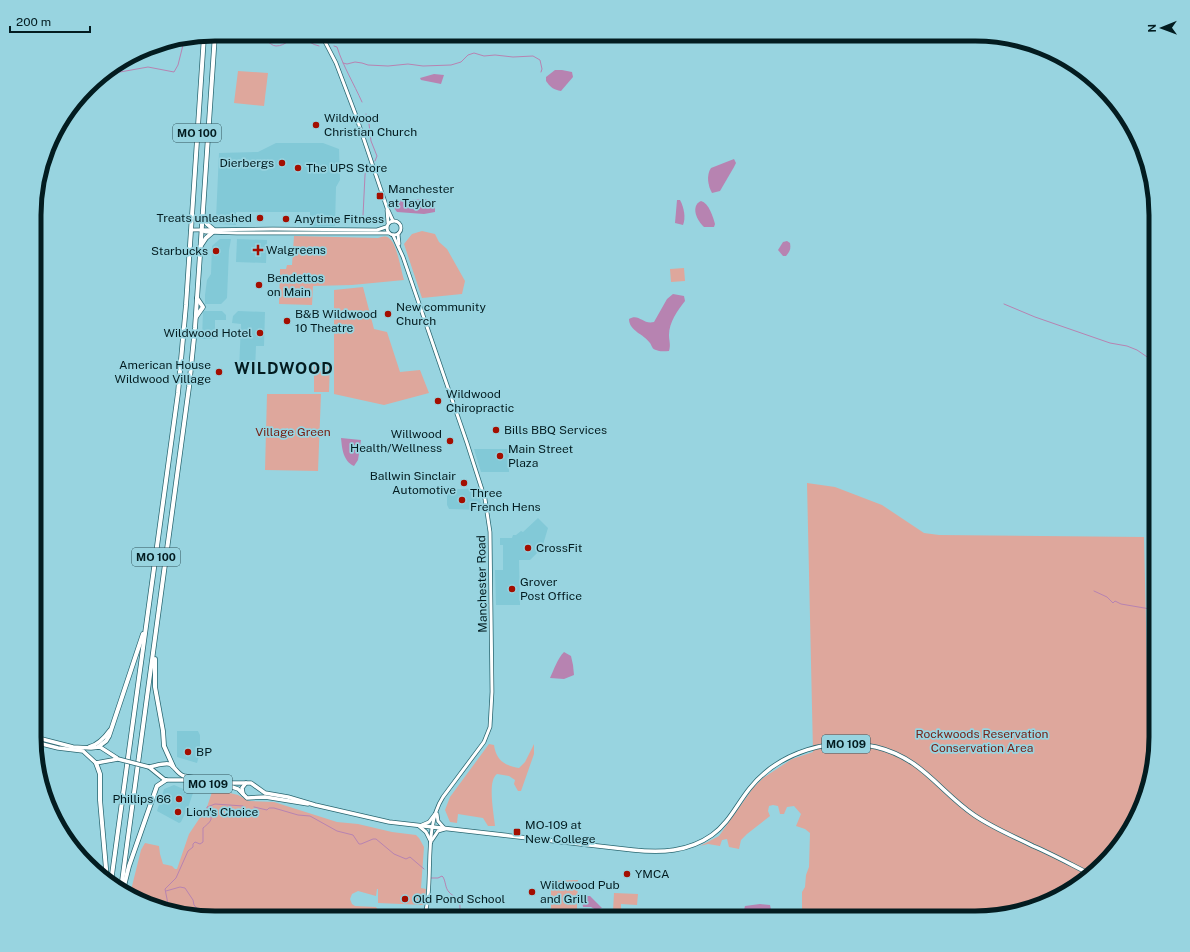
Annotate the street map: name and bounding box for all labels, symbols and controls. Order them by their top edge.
scale bar [10,8,90,34]
north arrow [1142,8,1182,48]
text: 200 m [16,15,51,29]
text: N [1146,24,1158,33]
place label: Wildwood Christian Church [324,111,417,139]
marker: Wildwood Christian Church [311,120,321,130]
road number: MO 100 [173,124,221,142]
place label: Dierbergs [219,156,274,170]
marker: Dierbergs [277,158,287,168]
place label: The UPS Store [306,161,388,175]
marker: The UPS Store [293,163,303,173]
place label: Manchester at Taylor [388,182,455,210]
marker: Manchester at Taylor [375,191,385,201]
place label: Treats unleashed [156,211,252,225]
place label: Anytime Fitness [294,212,384,226]
marker: Treats unleashed [255,213,265,223]
marker: Anytime Fitness [281,214,291,224]
place label: Walgreens [266,243,326,257]
place label: Starbucks [151,244,208,258]
marker: Walgreens [253,245,263,255]
marker: Starbucks [211,246,221,256]
place label: Bendettos on Main [267,271,324,299]
marker: Bendettos on Main [254,280,264,290]
place label: New community Church [396,300,486,328]
place label: B&B Wildwood 10 Theatre [295,307,377,335]
marker: New community Church [383,309,393,319]
marker: B&B Wildwood 10 Theatre [282,316,292,326]
place label: Wildwood Hotel [164,326,252,340]
marker: Wildwood Hotel [255,328,265,338]
place label: American House Wildwood Village [115,358,211,386]
district label: WILDWOOD [234,359,334,378]
marker: American House Wildwood Village [214,367,224,377]
place label: Wildwood Chiropractic [446,387,514,415]
marker: Wildwood Chiropractic [433,396,443,406]
place label: Bills BBQ Services [504,423,607,437]
park label: Village Green [255,425,331,439]
marker: Bills BBQ Services [491,425,501,435]
place label: Willwood Health/Wellness [350,427,442,455]
marker: Willwood Health/Wellness [445,436,455,446]
place label: Main Street Plaza [508,442,573,470]
marker: Main Street Plaza [495,451,505,461]
place label: Ballwin Sinclair Automotive [370,469,456,497]
marker: Ballwin Sinclair Automotive [459,478,469,488]
place label: Three French Hens [470,486,541,514]
marker: Three French Hens [457,495,467,505]
street label: Manchester Road [474,535,490,633]
place label: CrossFit [536,541,583,555]
marker: CrossFit [523,543,533,553]
road number: MO 100 [132,548,180,566]
place label: Grover Post Office [520,575,582,603]
marker: Grover Post Office [507,584,517,594]
park label: Rockwoods Reservation Conservation Area [916,727,1049,755]
road number: MO 109 [822,735,870,753]
place label: BP [196,745,212,759]
marker: BP [183,747,193,757]
road number: MO 109 [184,775,232,793]
place label: Phillips 66 [112,792,171,806]
marker: Phillips 66 [174,794,184,804]
place label: Lion's Choice [186,805,258,819]
marker: Lion's Choice [173,807,183,817]
place label: MO-109 at New College [525,818,596,846]
marker: MO-109 at New College [512,827,522,837]
place label: YMCA [635,867,670,881]
marker: YMCA [622,869,632,879]
place label: Wildwood Pub and Grill [540,878,620,906]
marker: Wildwood Pub and Grill [527,887,537,897]
place label: Old Pond School [413,892,505,906]
marker: Old Pond School [400,894,410,904]

